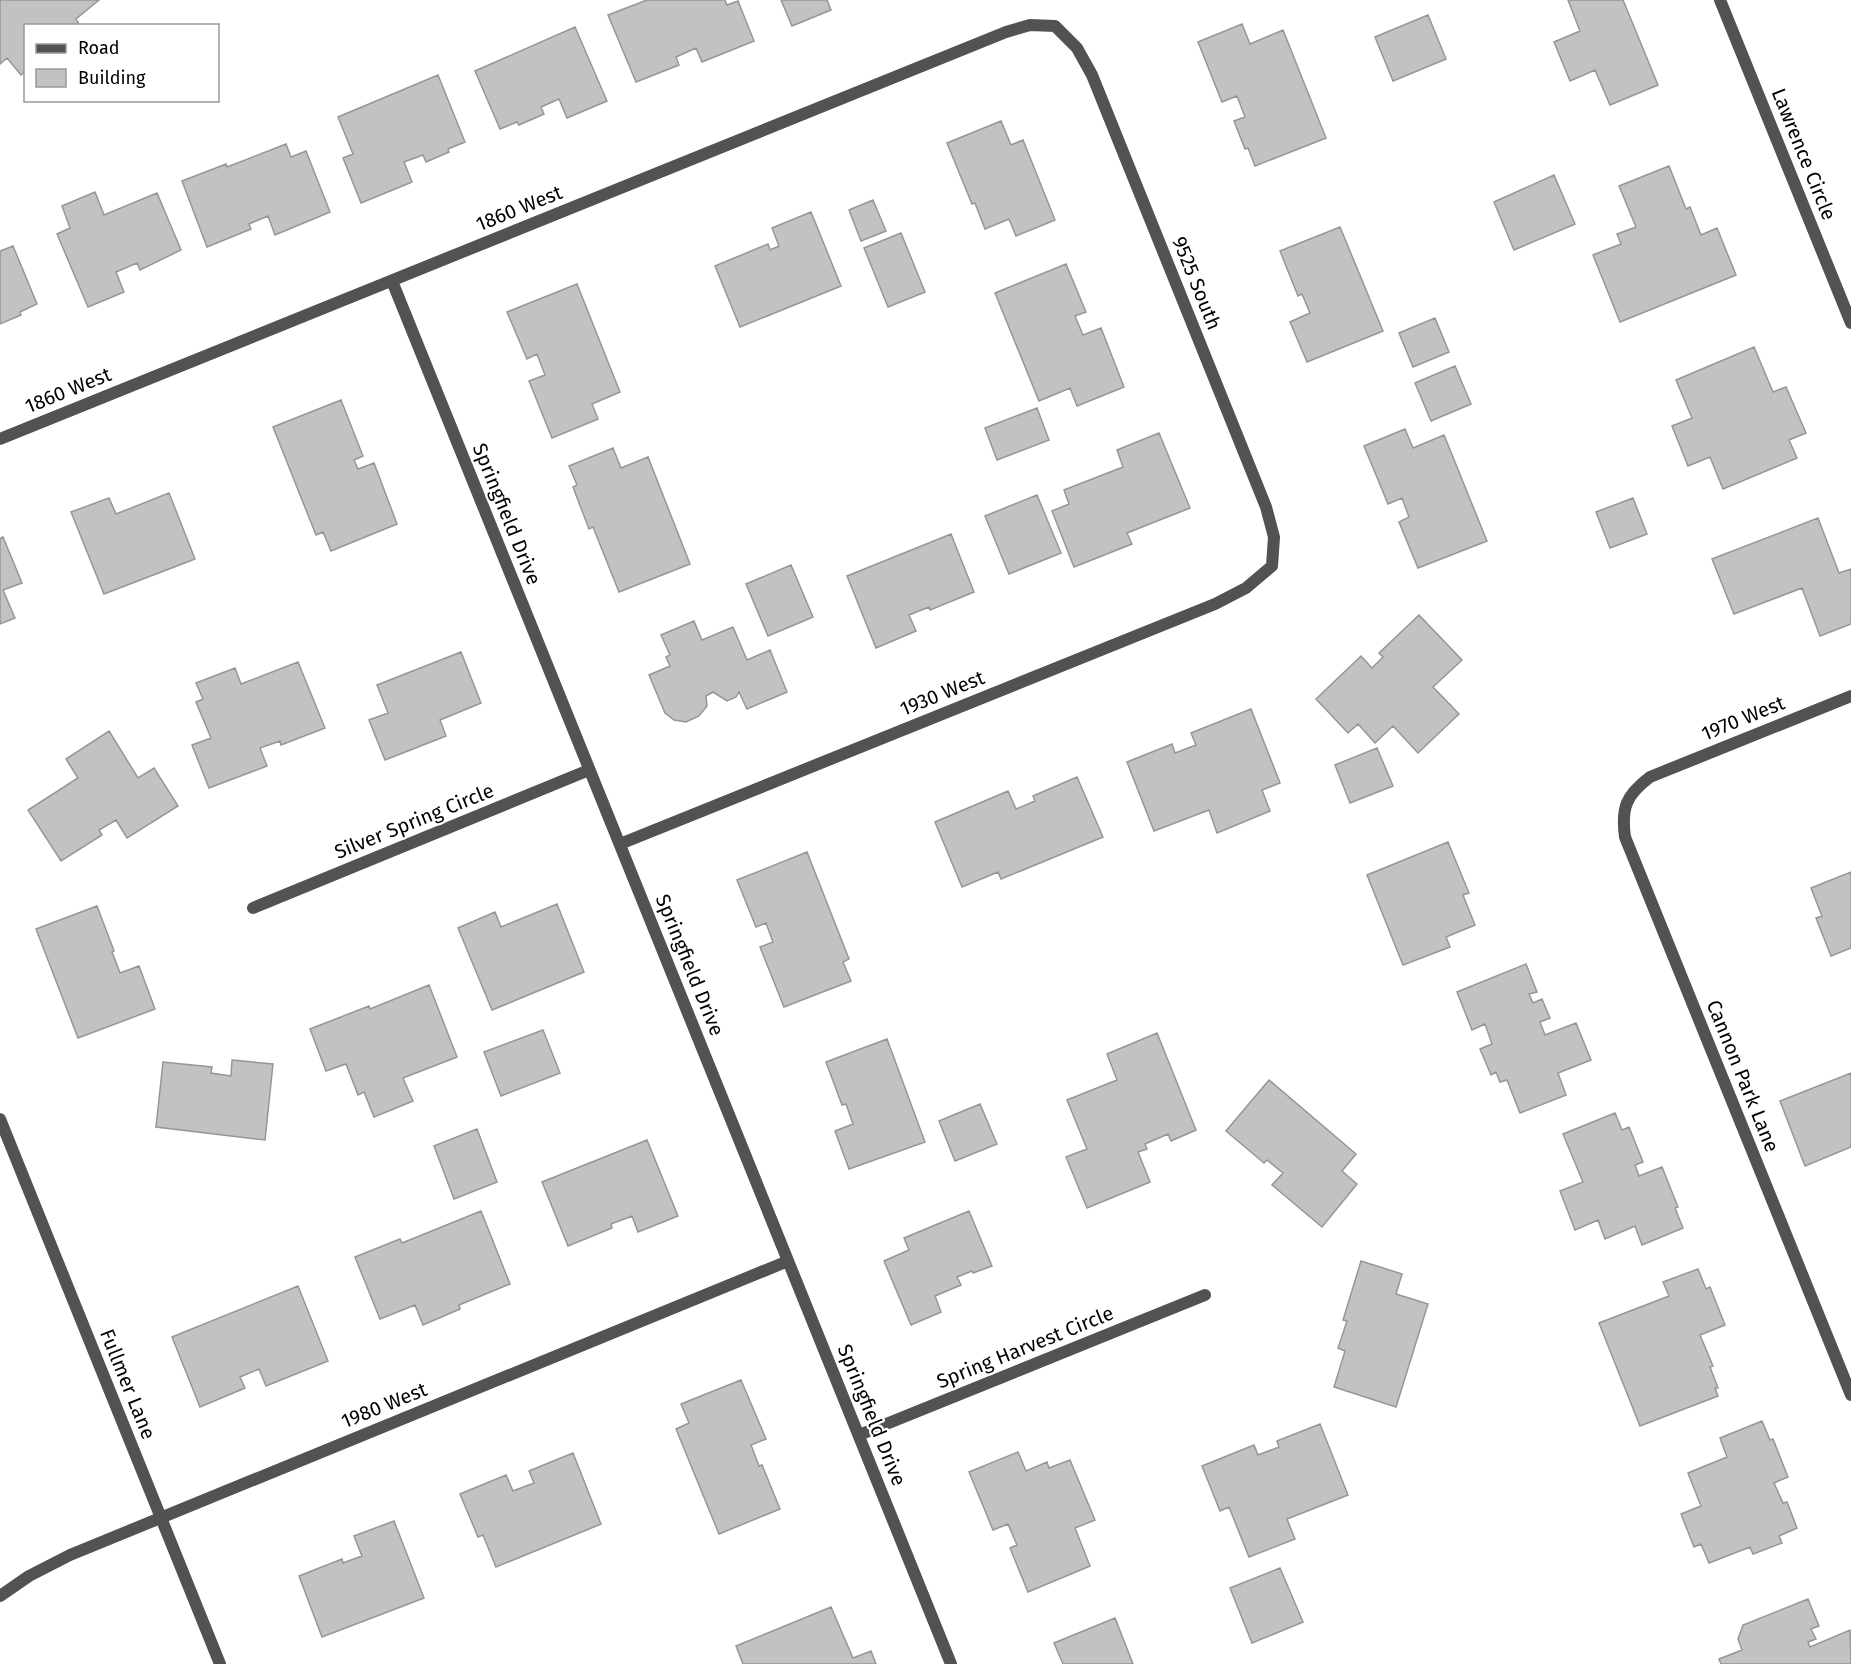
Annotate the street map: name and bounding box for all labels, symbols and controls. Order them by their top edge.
legend [24,24,219,102]
text: Road [78,37,120,59]
text: Building [78,67,146,89]
street label: Lawrence Circle [1767,85,1841,223]
street label: 1860 West [473,180,566,236]
street label: 9525 South [1167,233,1227,333]
street label: 1860 West [22,362,115,418]
street label: Springfield Drive [468,440,546,588]
street label: 1930 West [896,665,988,721]
street label: 1970 West [1698,690,1789,746]
street label: Silver Spring Circle [331,778,497,864]
street label: Springfield Drive [651,891,729,1039]
street label: Cannon Park Lane [1702,996,1784,1156]
street label: Spring Harvest Circle [933,1301,1117,1393]
street label: Fullmer Lane [95,1325,161,1443]
street label: Springfield Drive [833,1341,911,1489]
street label: 1980 West [338,1377,431,1433]

